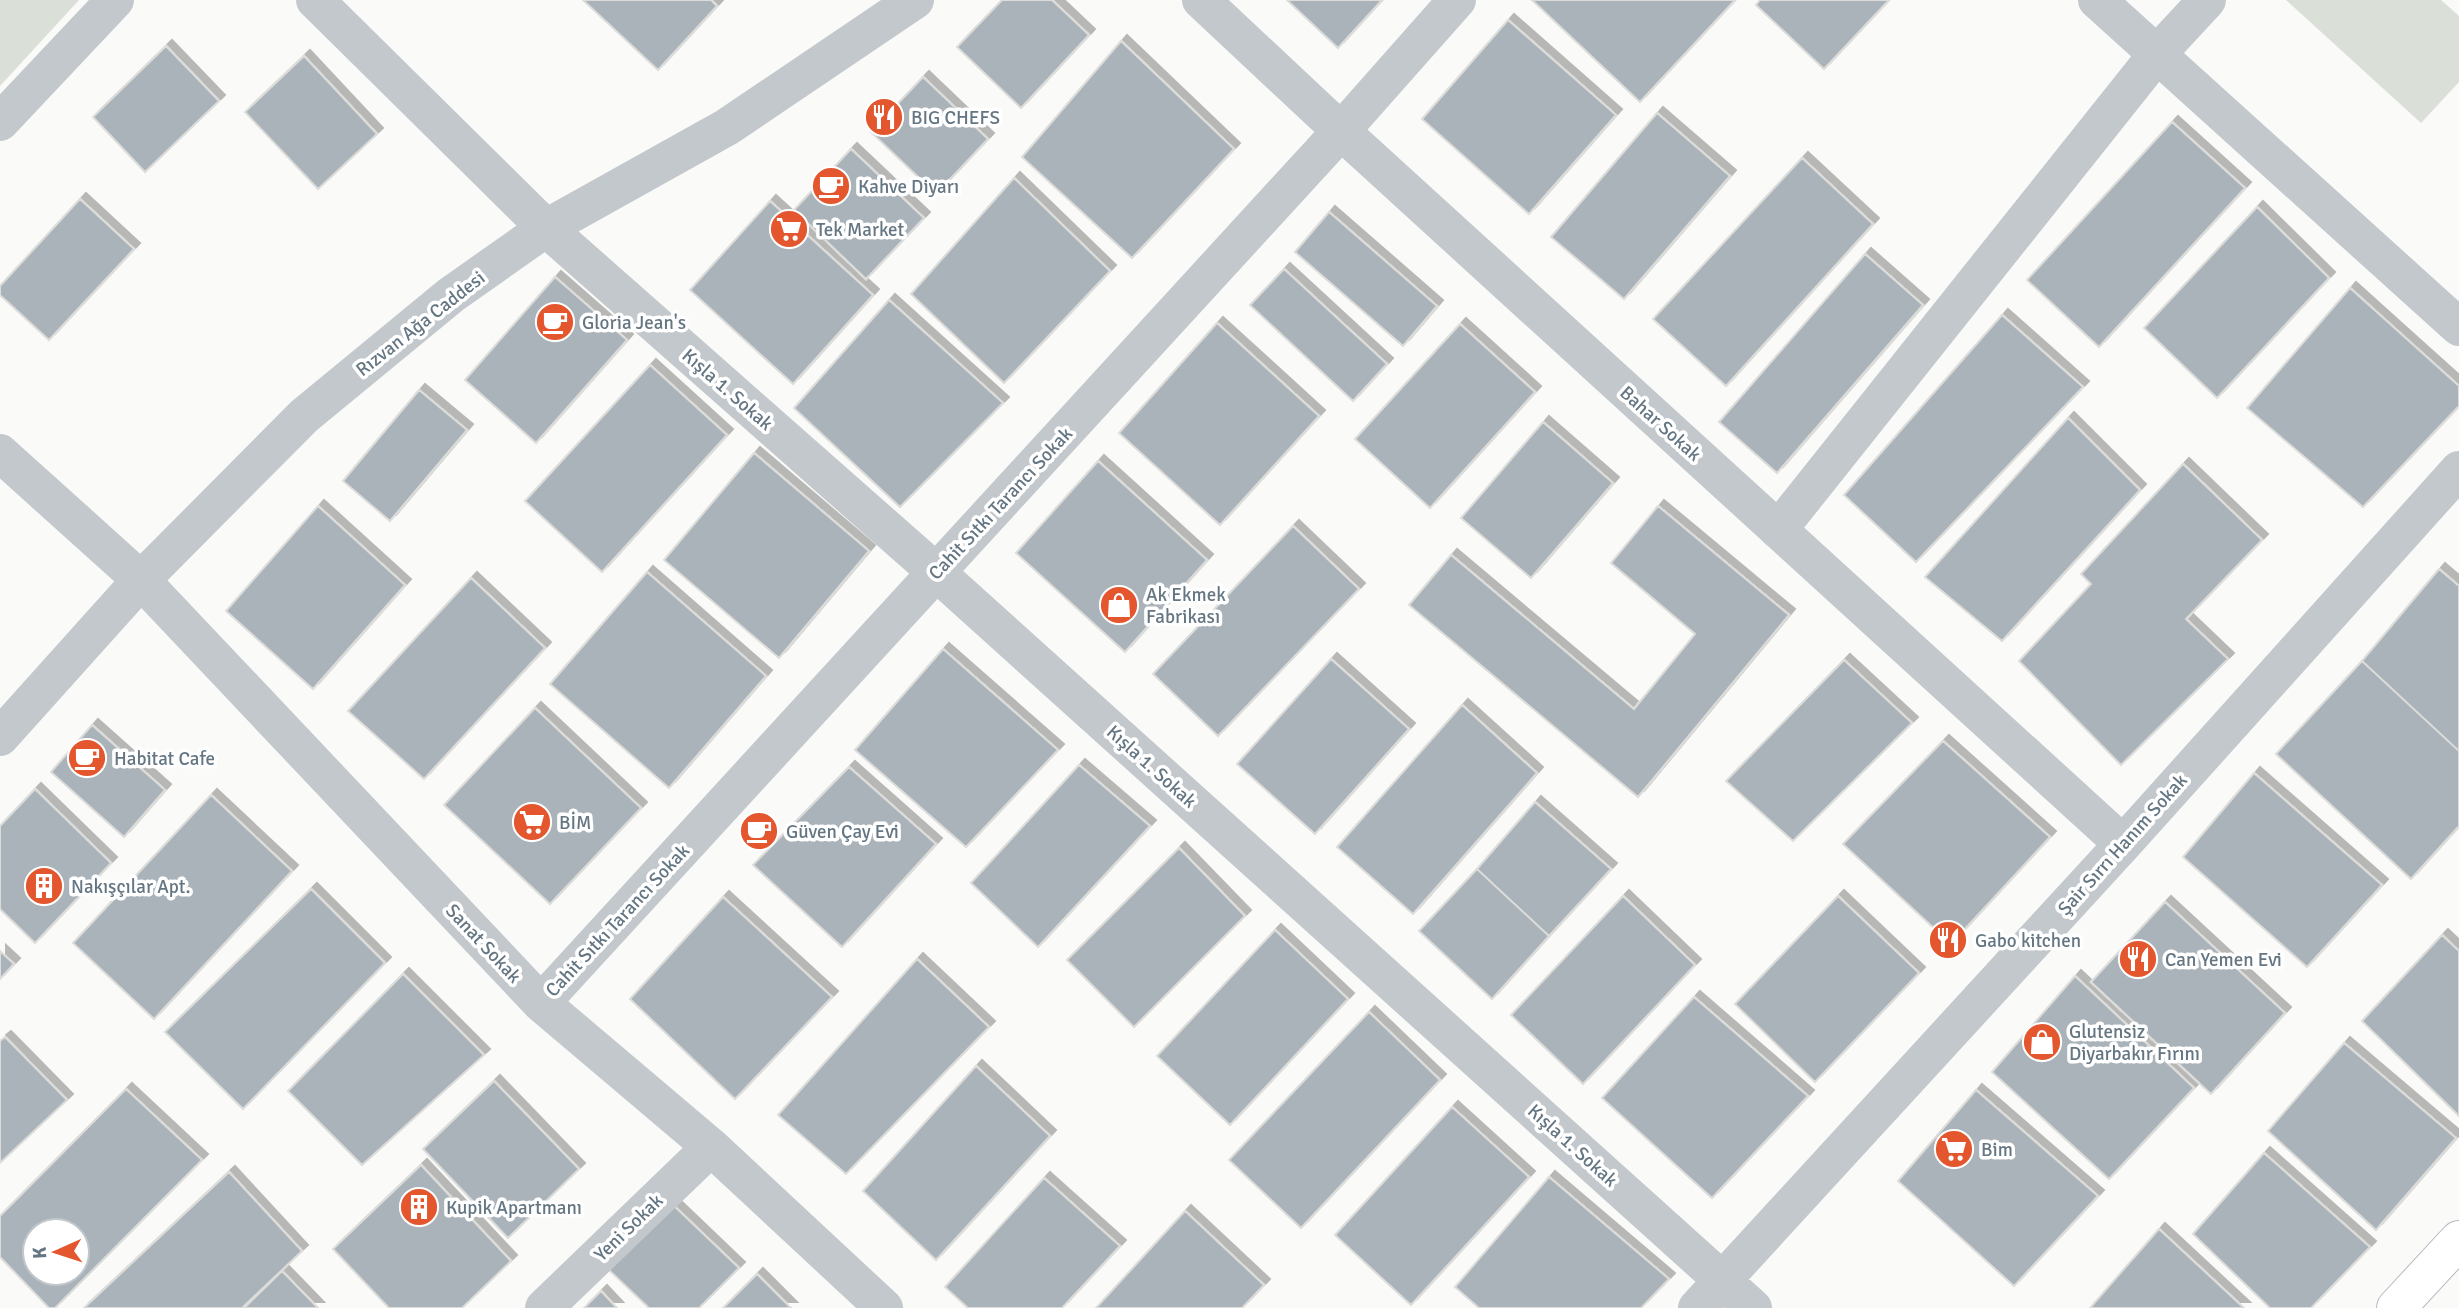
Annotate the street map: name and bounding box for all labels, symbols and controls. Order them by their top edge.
restaurant icon: BIG CHEFS [863,96,905,138]
place label: BIG CHEFS [911,106,1000,130]
cafe icon: Kahve Diyarı [810,165,852,207]
place label: Kahve Diyarı [858,175,959,199]
supermarket icon: Tek Market [768,208,810,250]
place label: Tek Market [816,218,905,242]
street label: Rızvan Ağa Caddesi [351,266,490,382]
cafe icon: Gloria Jean's [534,301,576,343]
place label: Gloria Jean's [582,311,686,335]
street label: Kışla 1. Sokak [677,344,778,436]
street label: Bahar Sokak [1615,381,1706,467]
street label: Cahit Sıtkı Tarancı Sokak [924,422,1078,585]
place label: Ak Ekmek Fabrikası [1146,583,1226,629]
shop icon: Ak Ekmek Fabrikası [1098,584,1140,626]
street label: Kışla 1. Sokak [1101,720,1202,814]
cafe icon: Habitat Cafe [66,737,108,779]
place label: Habitat Cafe [114,747,215,771]
street label: Şair Sırrı Hanım Sokak [2053,769,2193,920]
supermarket icon: BİM [511,801,553,843]
cafe icon: Güven Çay Evi [738,810,780,852]
place label: BİM [559,811,591,835]
place label: Güven Çay Evi [786,820,899,844]
street label: Cahit Sıtkı Tarancı Sokak [541,839,695,1002]
building icon: Nakışçılar Apt. [23,865,65,907]
place label: Nakışçılar Apt. [71,875,190,899]
street label: Sanat Sokak [440,899,526,989]
restaurant icon: Gabo kitchen [1927,919,1969,961]
place label: Gabo kitchen [1975,929,2081,953]
restaurant icon: Can Yemen Evi [2117,938,2159,980]
place label: Can Yemen Evi [2165,948,2282,972]
place label: Glutensiz Diyarbakır Fırını [2069,1020,2200,1066]
shop icon: Glutensiz Diyarbakır Fırını [2021,1021,2063,1063]
street label: Kışla 1. Sokak [1522,1099,1623,1193]
supermarket icon: Bim [1933,1128,1975,1170]
place label: Bim [1981,1138,2013,1162]
building icon: Kupik Apartmanı [398,1186,440,1228]
street label: Yeni Sokak [589,1189,669,1266]
place label: Kupik Apartmanı [446,1196,582,1220]
north arrow [21,1217,91,1287]
text: K [28,1246,52,1259]

